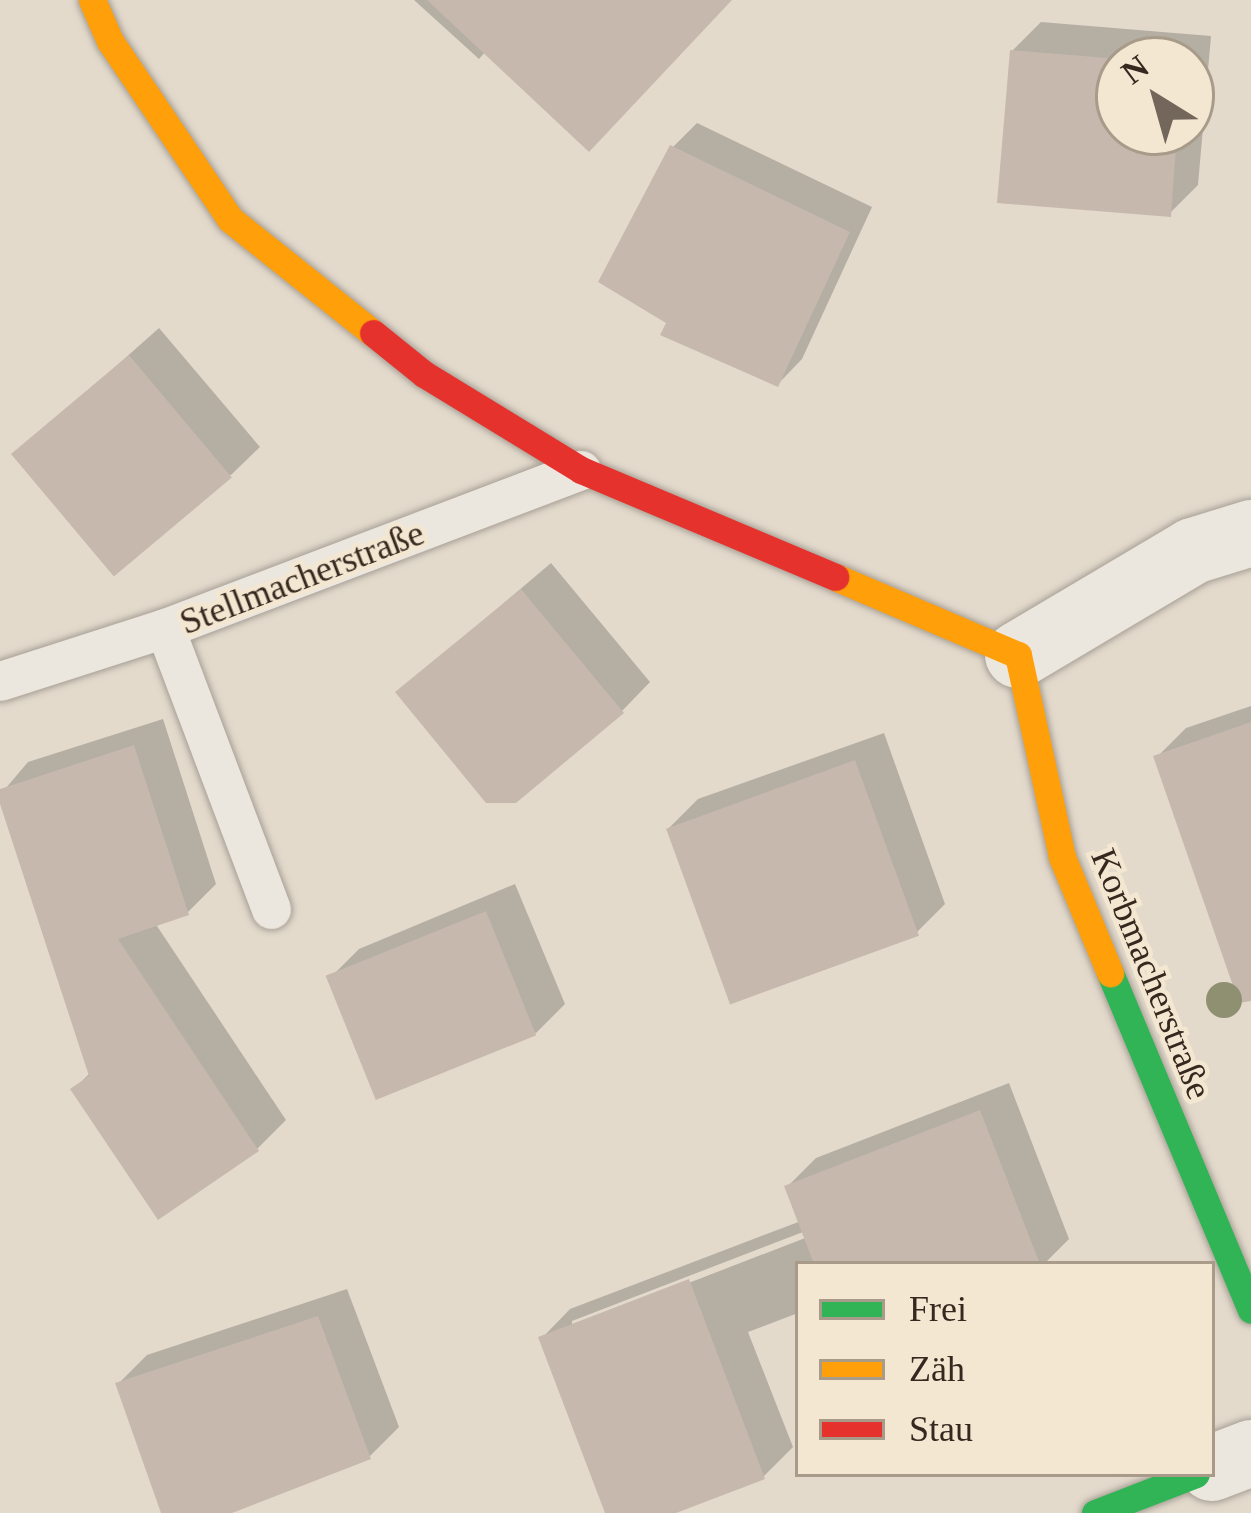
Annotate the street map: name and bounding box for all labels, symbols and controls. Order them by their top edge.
north arrow [1095,36,1215,156]
text: N [1115,48,1155,91]
street label: Stellmacherstraße [174,512,430,644]
street label: Korbmacherstraße [1081,843,1221,1105]
legend [795,1261,1215,1477]
text: Frei [909,1289,967,1329]
text: Zäh [909,1349,965,1389]
text: Stau [909,1409,973,1449]

